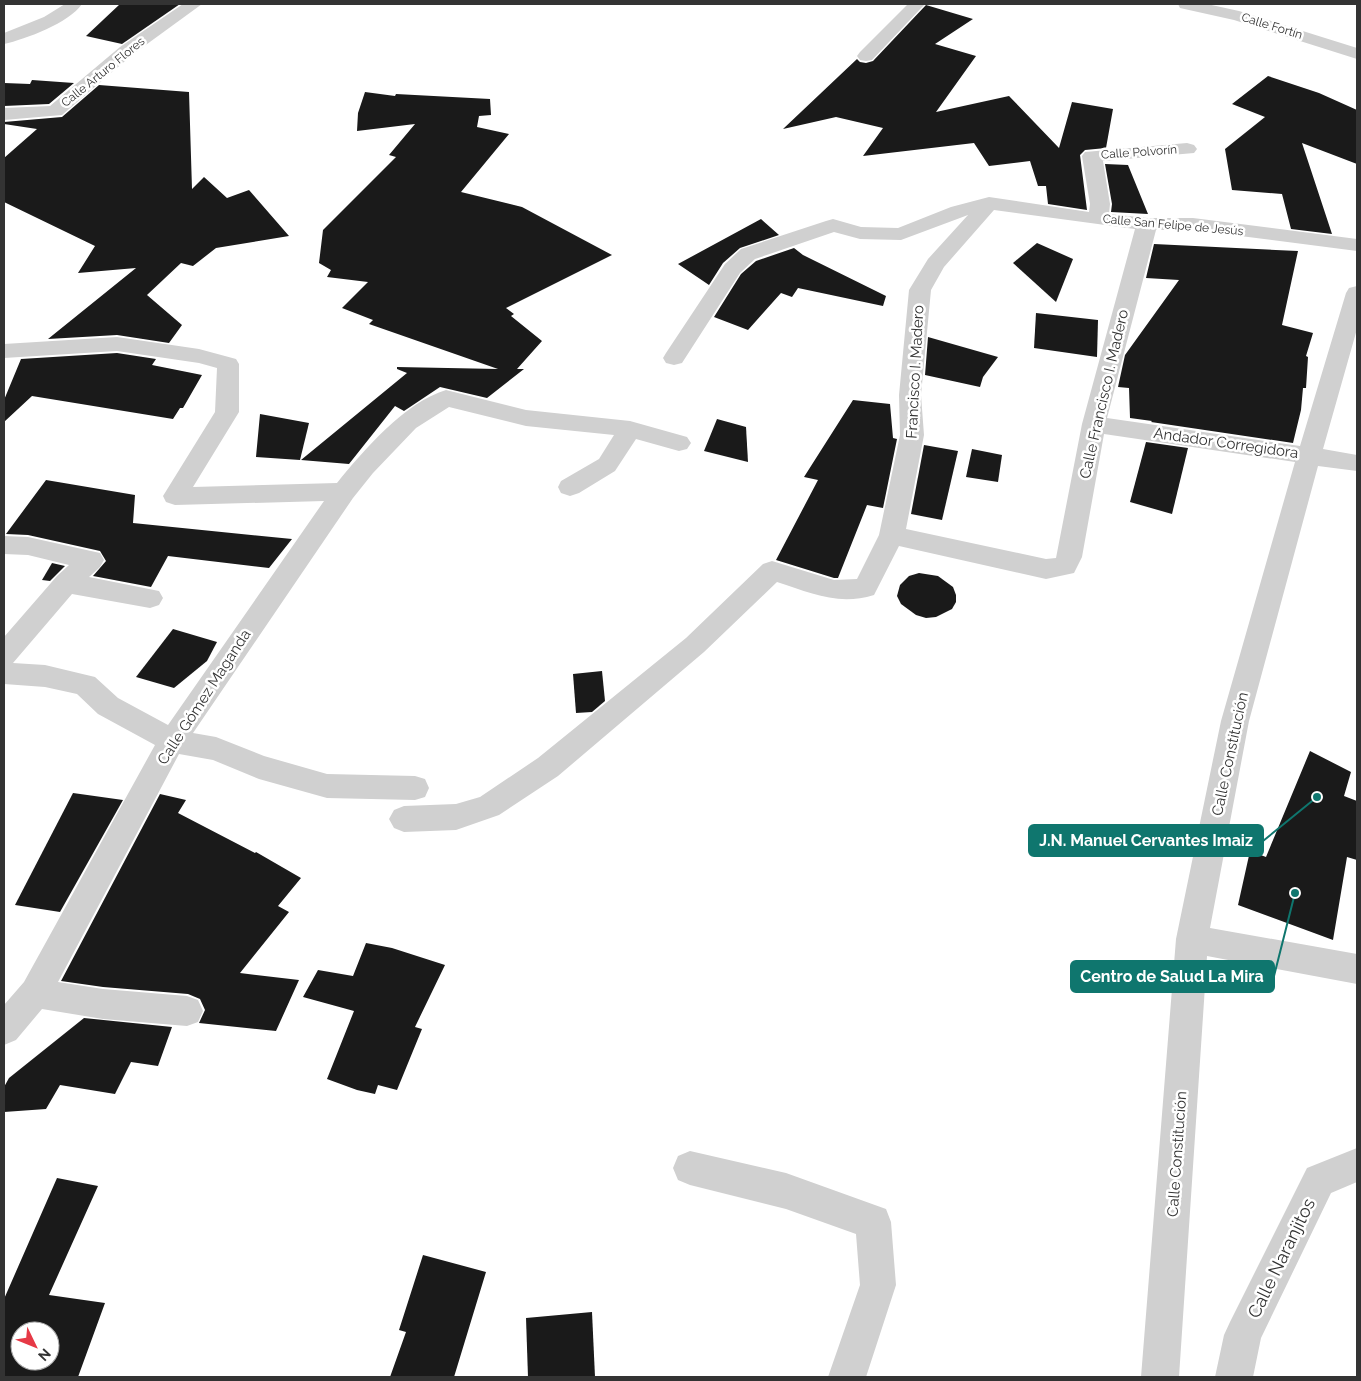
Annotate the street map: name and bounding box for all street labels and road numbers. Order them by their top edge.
street label: Calle Fortín [1240,10,1304,42]
street label: Calle Arturo Flores [59,34,148,110]
street label: Calle Polvorín [1101,142,1177,162]
street label: Calle San Felipe de Jesús [1102,212,1244,238]
street label: Francisco I. Madero [903,305,927,439]
street label: Calle Francisco I. Madero [1076,308,1132,480]
street label: Andador Corregidora [1153,424,1299,462]
street label: Calle Gómez Maganda [154,626,254,768]
street label: Calle Constitución [1208,691,1252,817]
street label: Calle Constitución [1164,1091,1190,1217]
street label: Calle Naranjitos [1243,1194,1319,1321]

